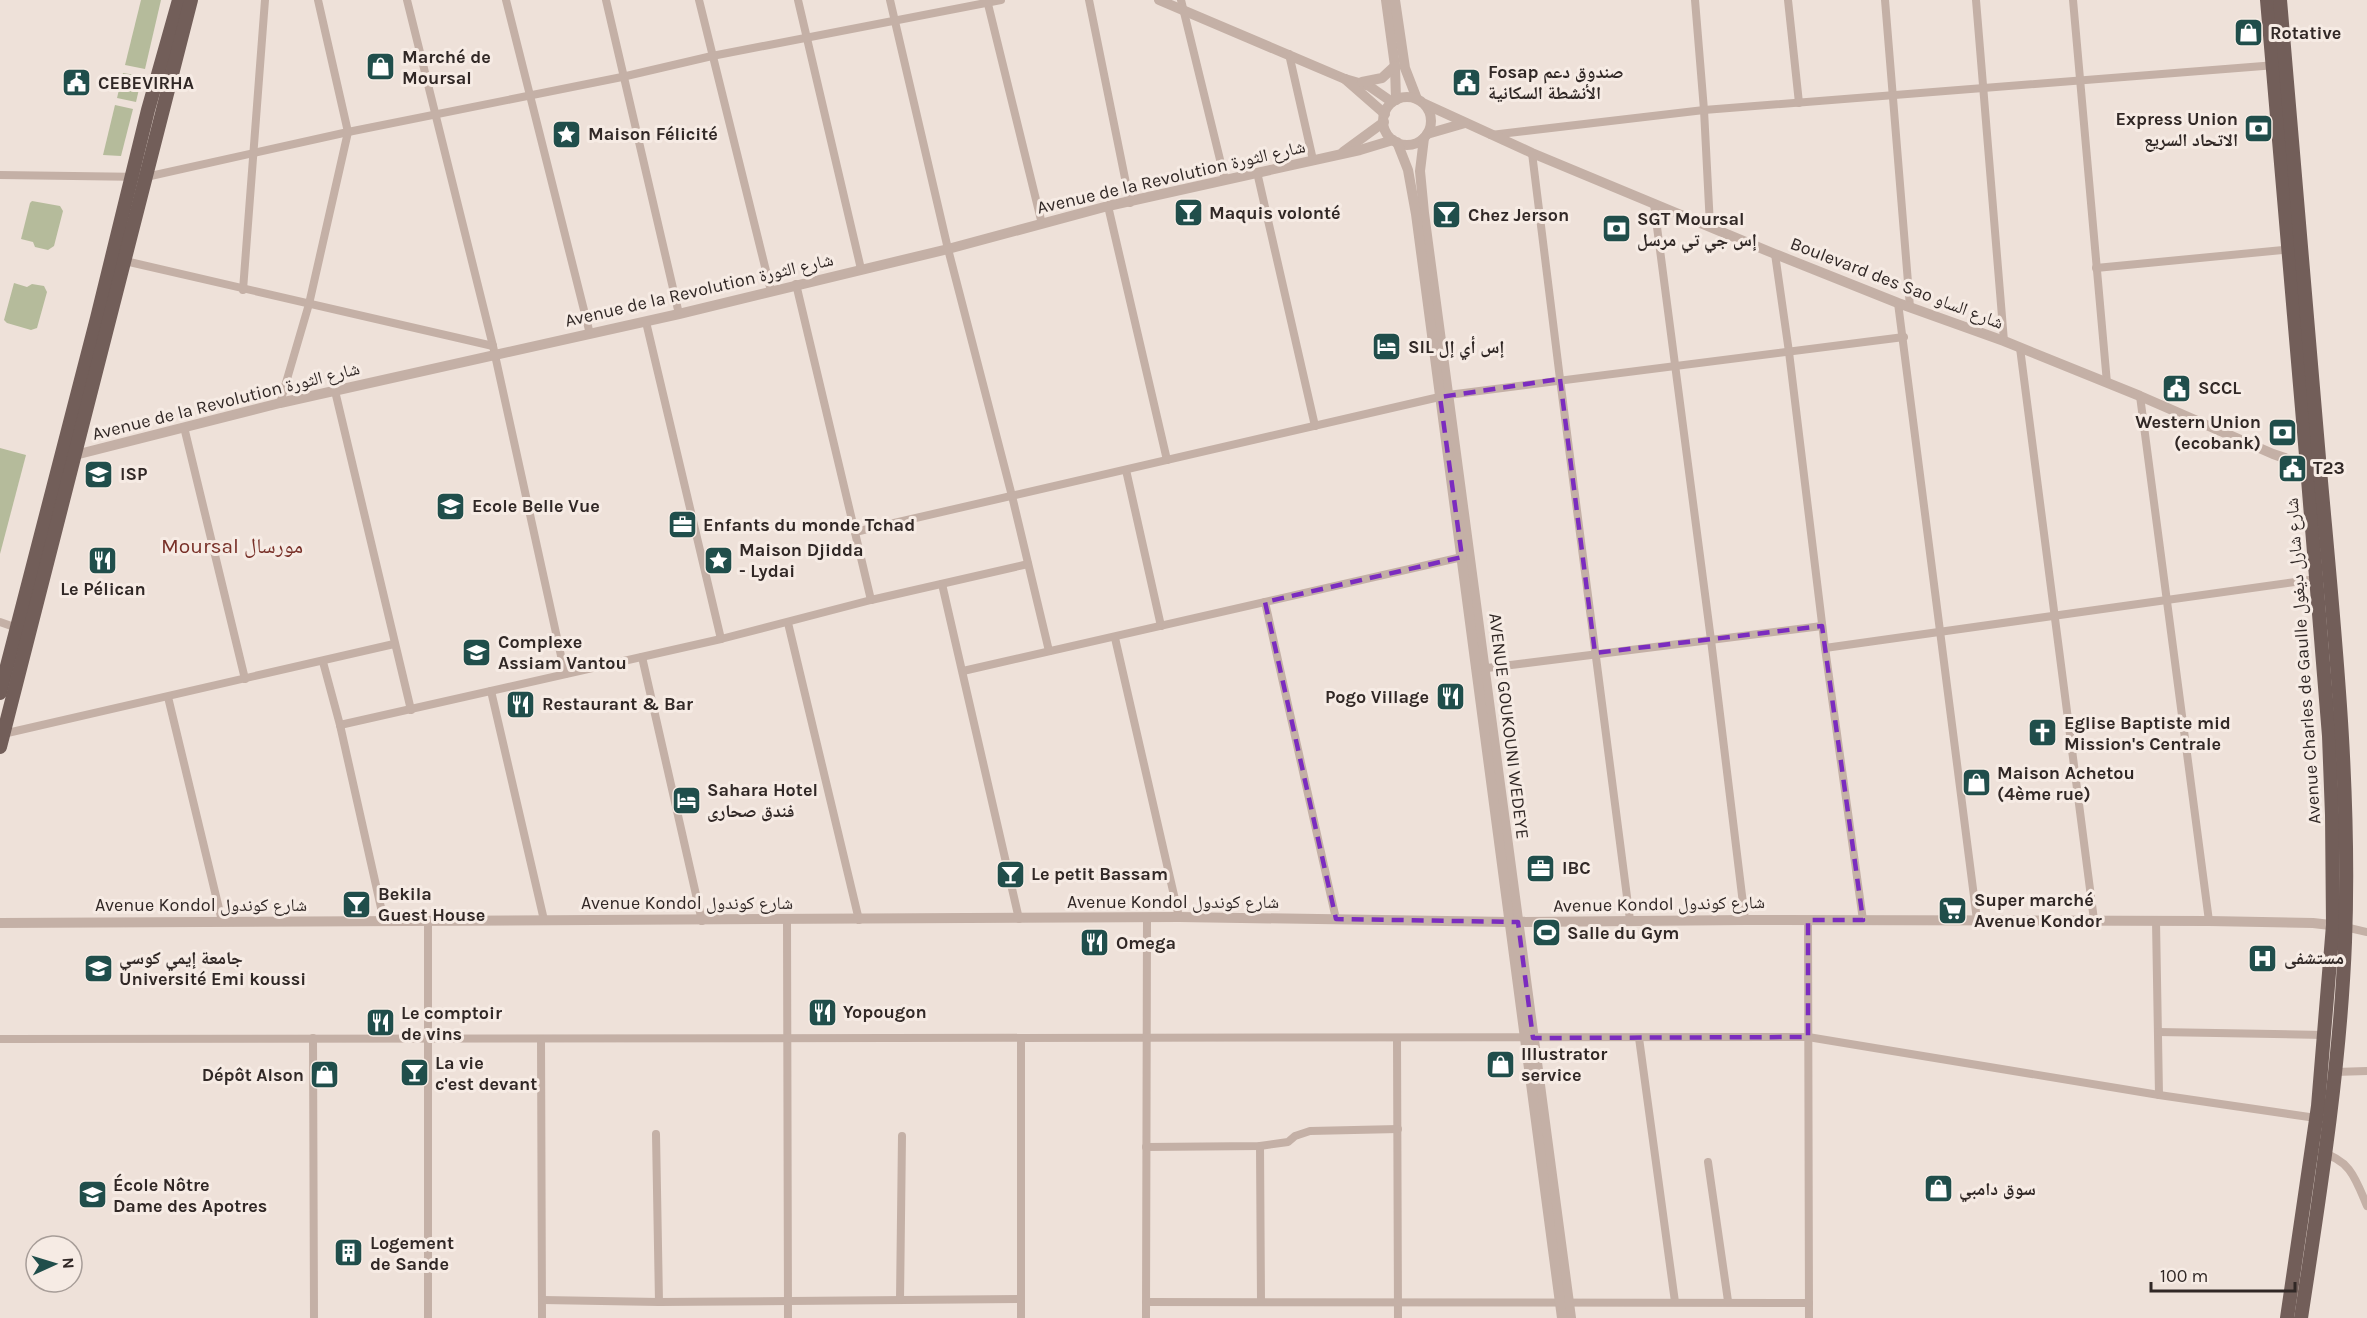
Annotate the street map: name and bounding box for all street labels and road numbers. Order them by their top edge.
street label: Avenue de la Revolution شارع الثورة [1035,135,1307,219]
street label: Boulevard des Sao شارع الساو [1787,232,2007,334]
street label: Avenue de la Revolution شارع الثورة [563,248,835,332]
street label: Avenue de la Revolution شارع الثورة [90,357,362,445]
street label: Avenue Charles de Gaulle شارع شارل ديغول [2281,497,2325,825]
street label: AVENUE GOUKOUNI WEDEYE [1484,612,1534,840]
street label: Avenue Kondol شارع كوندول [1067,891,1279,913]
street label: Avenue Kondol شارع كوندول [1553,891,1765,917]
street label: Avenue Kondol شارع كوندول [581,892,793,914]
street label: Avenue Kondol شارع كوندول [95,894,307,916]

